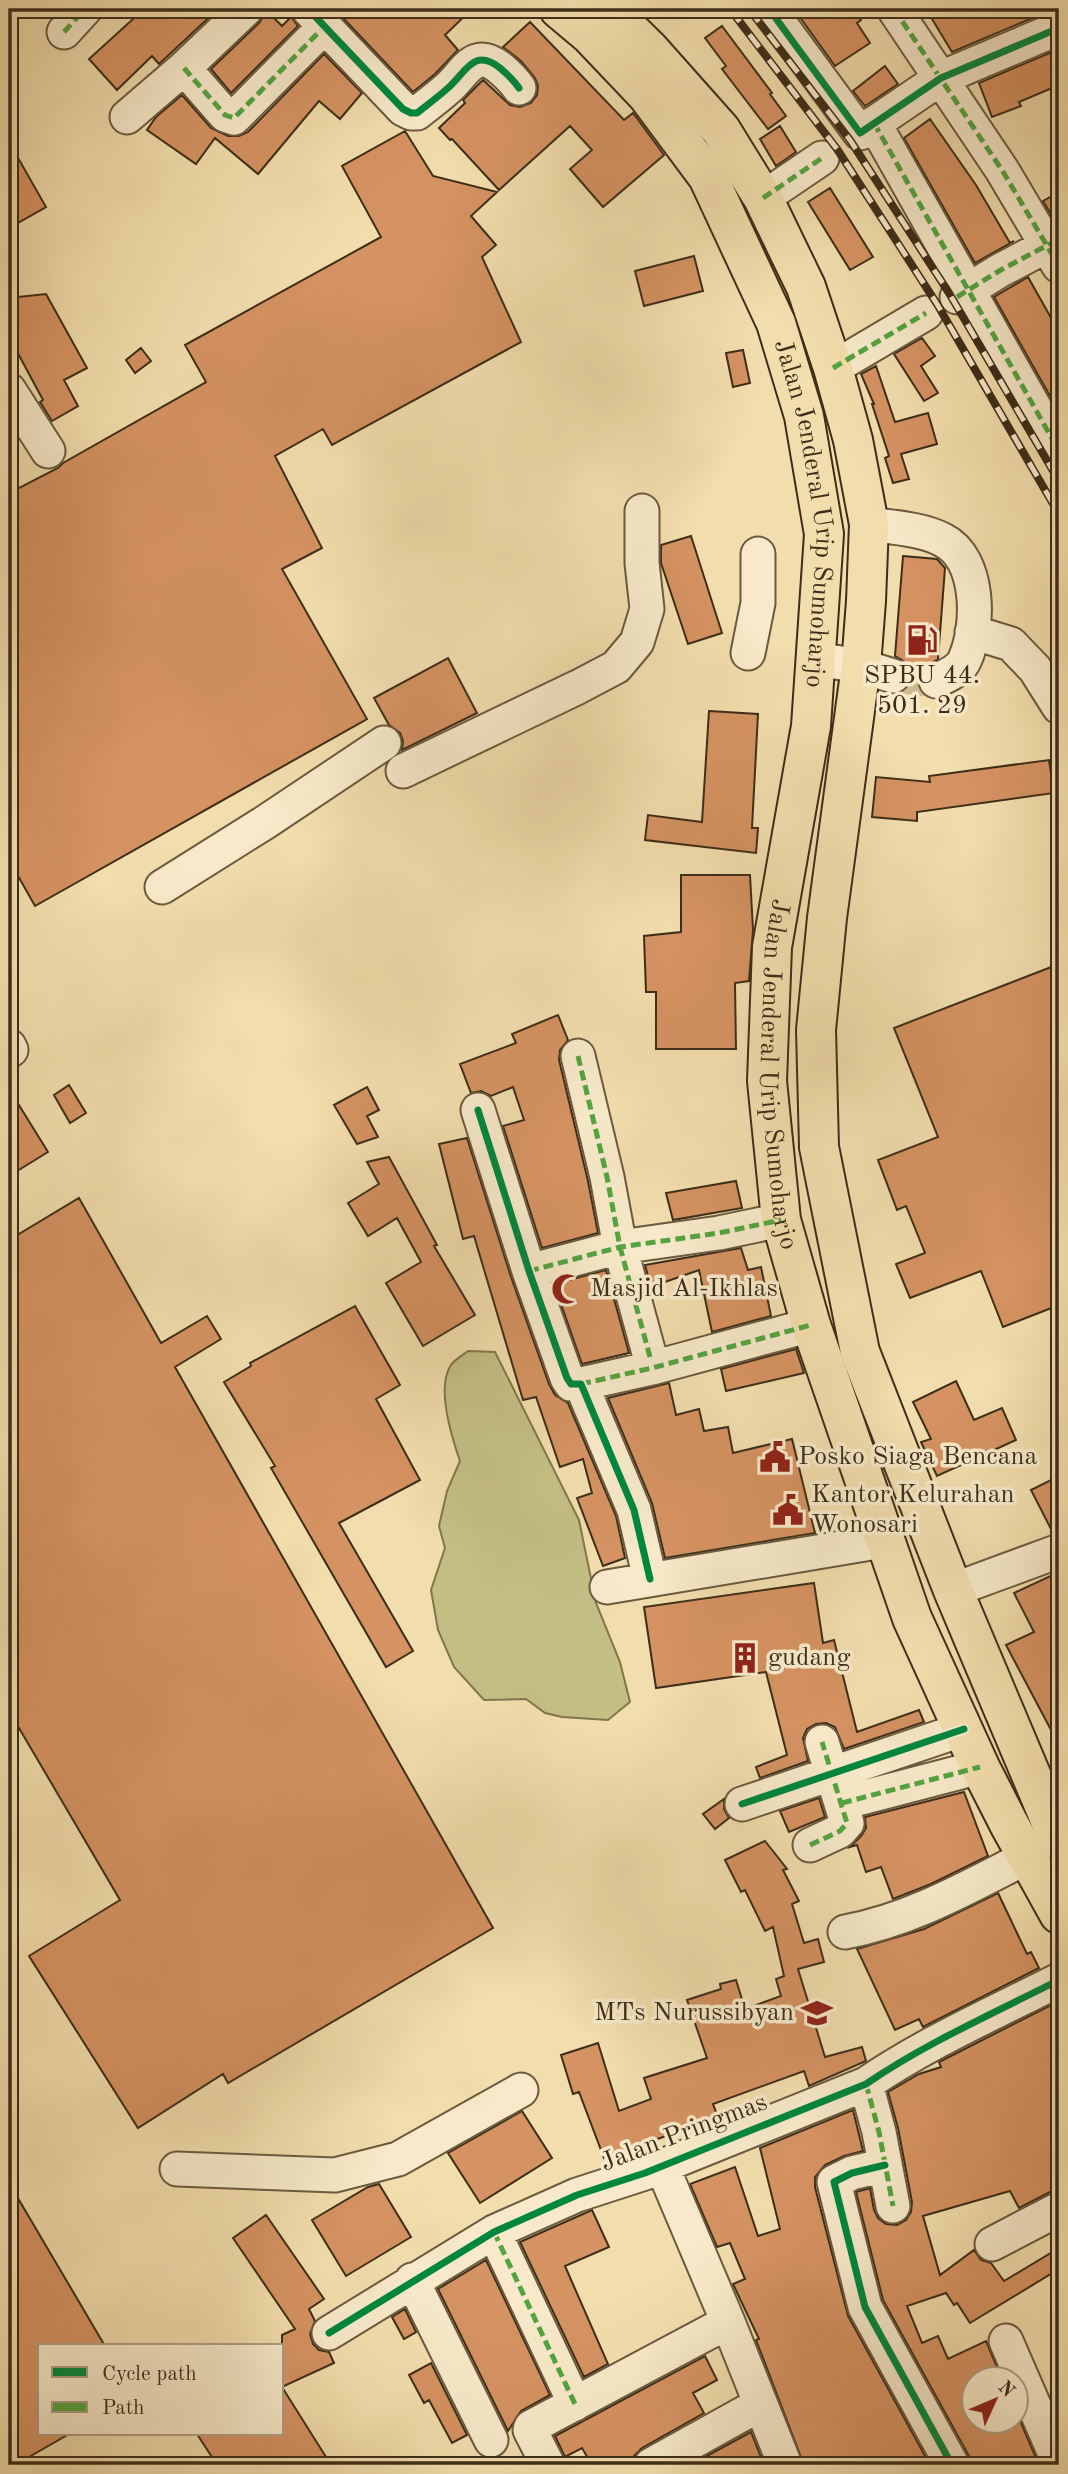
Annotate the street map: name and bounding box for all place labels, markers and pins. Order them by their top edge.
fuel station icon: SPBU 44. 501. 29 [905,623,939,657]
place label: SPBU 44. 501. 29 [864,663,980,719]
mosque icon: Masjid Al-Ikhlas [550,1272,584,1306]
place label: Masjid Al-Ikhlas [590,1276,778,1302]
public building icon: Posko Siaga Bencana [758,1440,792,1474]
place label: Posko Siaga Bencana [798,1444,1038,1470]
place label: Kantor Kelurahan Wonosari [811,1482,1015,1538]
public building icon: Kantor Kelurahan Wonosari [771,1493,805,1527]
building icon: gudang [728,1641,762,1675]
place label: gudang [768,1645,850,1671]
school or university icon: MTs Nurussibyan [800,1996,834,2030]
place label: MTs Nurussibyan [594,2000,794,2026]

